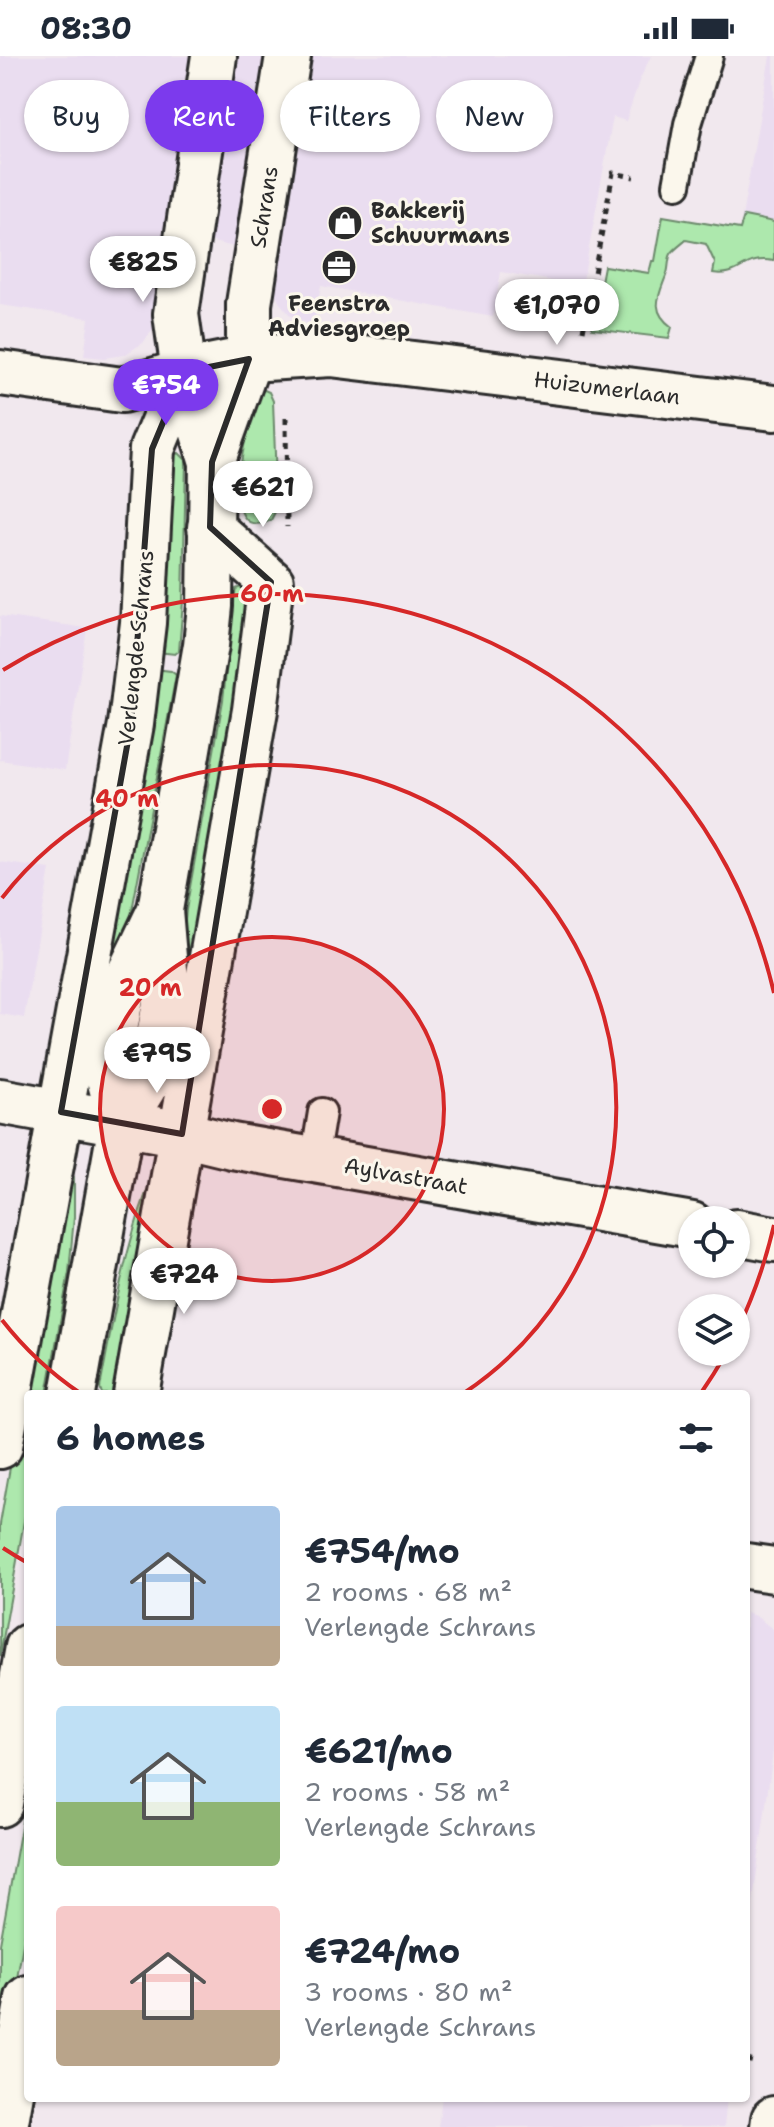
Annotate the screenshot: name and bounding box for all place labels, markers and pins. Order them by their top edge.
place label: Bakkerij Schuurmans [371,196,510,250]
shop icon: Bakkerij Schuurmans [326,204,364,242]
pin: €825 [96,236,190,304]
office icon: Feenstra Adviesgroep [320,248,358,286]
pin: €1,070 [492,279,622,347]
place label: Feenstra Adviesgroep [268,289,410,343]
pin: €754 [119,359,213,427]
pin: €621 [216,461,310,529]
pin: €795 [110,1027,204,1095]
centre of rings [258,1095,286,1123]
pin: €724 [137,1248,231,1316]

